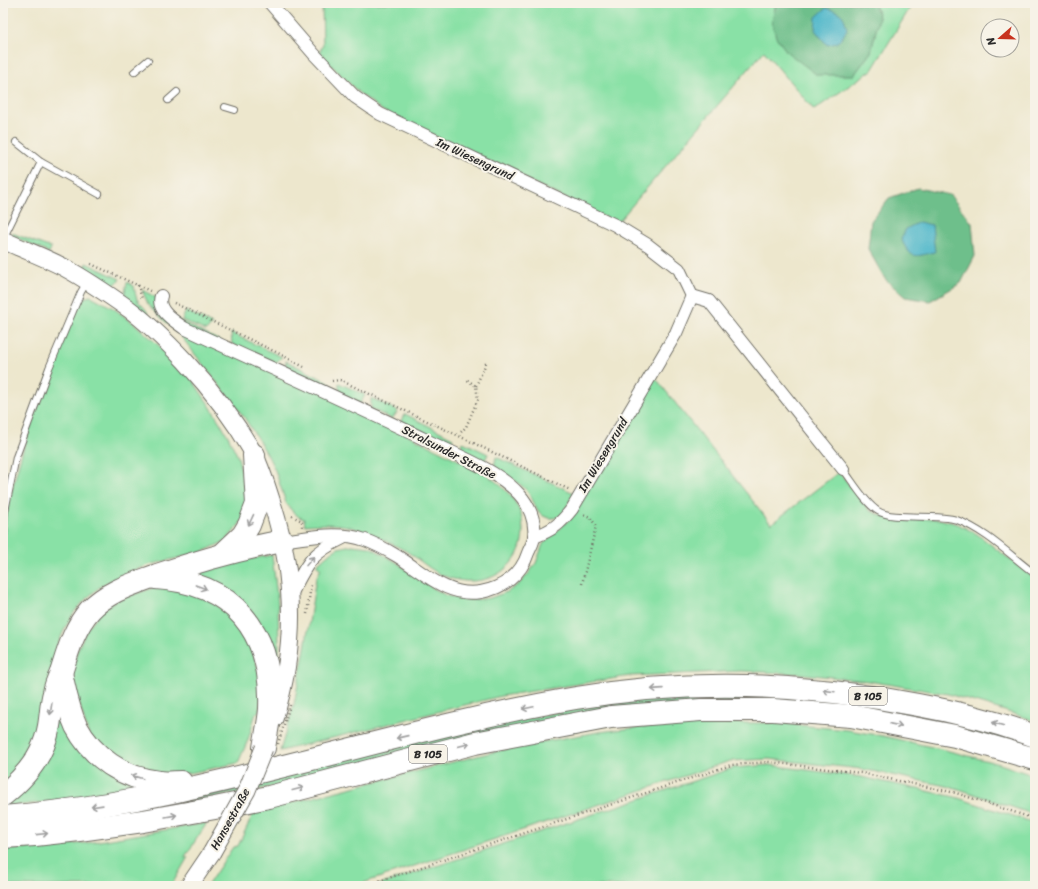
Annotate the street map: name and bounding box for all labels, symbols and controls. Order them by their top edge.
north arrow [980,18,1020,58]
text: N [981,34,1002,49]
street label: Im Wiesengrund [431,131,519,187]
street label: Im Wiesengrund [571,412,635,497]
street label: Stralsunder Straße [398,419,500,485]
one-way arrow [247,514,254,526]
one-way arrow [305,556,314,567]
one-way arrow [195,584,207,592]
one-way arrow [651,686,664,693]
one-way arrow [823,687,836,695]
road number: B 105 [849,687,887,705]
one-way arrow [47,702,55,715]
one-way arrow [522,704,535,712]
one-way arrow [992,720,1005,727]
one-way arrow [889,721,902,729]
one-way arrow [395,733,408,741]
one-way arrow [457,741,470,749]
road number: B 105 [409,745,447,763]
one-way arrow [131,773,144,781]
street label: Hansestraße [204,784,256,854]
one-way arrow [291,785,304,792]
one-way arrow [91,802,104,810]
one-way arrow [164,812,177,820]
one-way arrow [35,831,48,838]

